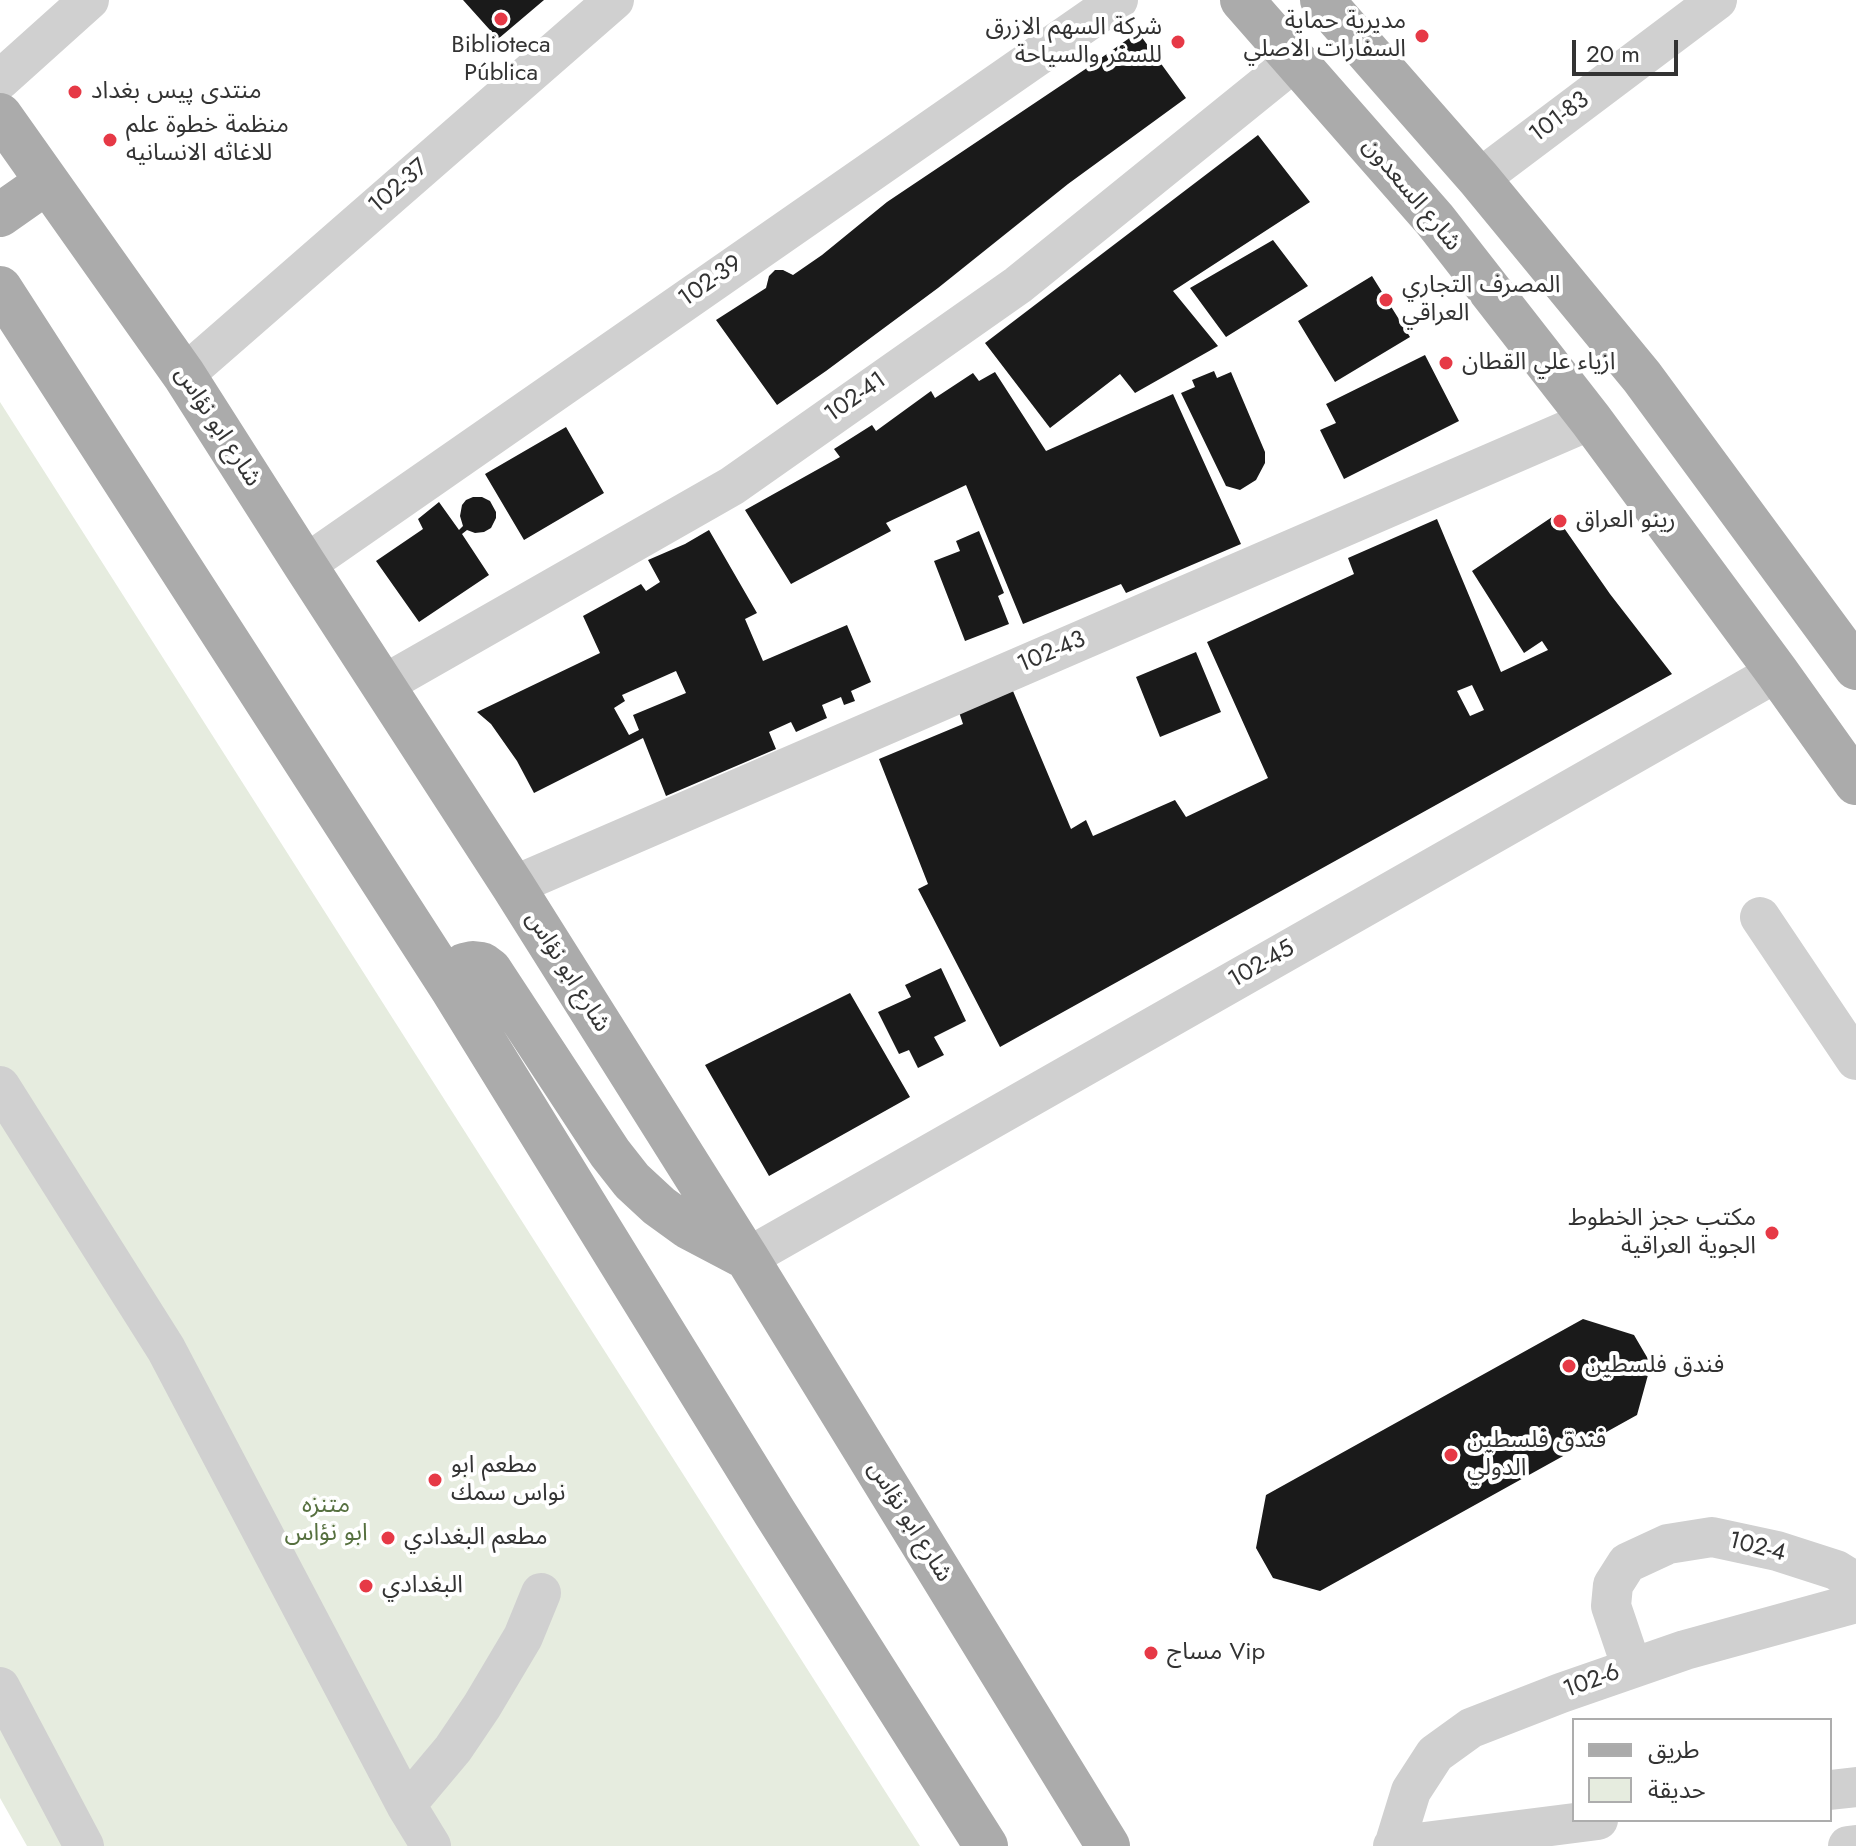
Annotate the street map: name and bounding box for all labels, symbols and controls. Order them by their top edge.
place label: مديرية حماية السفارات الاصلي [1244,8,1406,64]
marker: Biblioteca Pública [492,10,510,28]
place label: شركة السهم الازرق للسفر والسياحة [986,14,1162,70]
scale bar [1576,24,1682,74]
marker: مديرية حماية السفارات الاصلي [1413,27,1431,45]
place label: Biblioteca Pública [451,32,551,88]
marker: شركة السهم الازرق للسفر والسياحة [1169,33,1187,51]
text: 20 m [1586,36,1640,71]
place label: منتدى پيس بغداد [91,78,262,106]
marker: منتدى پيس بغداد [66,83,84,101]
street label: 101-83 [1524,86,1596,150]
place label: منظمة خطوة علم للاغاثه الانسانيه [126,112,289,168]
marker: منظمة خطوة علم للاغاثه الانسانيه [101,131,119,149]
street label: شارع السعدون [1355,133,1467,257]
street label: 102-37 [363,153,435,221]
street label: 102-39 [674,250,748,314]
place label: المصرف التجاري العراقي [1402,272,1560,328]
marker: المصرف التجاري العراقي [1377,291,1395,309]
place label: ازياء علي القطان [1462,349,1615,377]
marker: ازياء علي القطان [1437,354,1455,372]
street label: شارع ابو نؤاس [168,362,266,492]
street label: 102-41 [820,367,892,429]
place label: رينو العراق [1576,507,1676,535]
marker: رينو العراق [1551,512,1569,530]
street label: 102-43 [1014,626,1090,680]
street label: شارع ابو نؤاس [518,906,616,1038]
street label: 102-45 [1224,935,1300,995]
place label: مكتب حجز الخطوط الجوية العراقية [1568,1205,1756,1261]
marker: مكتب حجز الخطوط الجوية العراقية [1763,1224,1781,1242]
place label: فندق فلسطين [1585,1352,1724,1380]
marker: فندق فلسطين [1560,1357,1578,1375]
place label: فندق فلسطين الدولي [1467,1427,1606,1483]
marker: فندق فلسطين الدولي [1442,1446,1460,1464]
place label: مطعم ابو نواس سمك [451,1452,566,1508]
street label: شارع ابو نؤاس [860,1456,958,1588]
marker: مطعم ابو نواس سمك [426,1471,444,1489]
park label: متنزه ابو نؤاس [284,1492,368,1548]
place label: مطعم البغدادي [404,1524,548,1552]
street label: 102-4 [1725,1527,1789,1569]
marker: مطعم البغدادي [379,1529,397,1547]
place label: البغدادي [382,1572,463,1600]
marker: البغدادي [357,1577,375,1595]
place label: مساج Vip [1167,1639,1265,1667]
marker: مساج Vip [1142,1644,1160,1662]
street label: 102-6 [1560,1659,1624,1705]
legend [1572,1718,1832,1822]
text: طريق [1648,1732,1700,1767]
text: حديقة [1648,1772,1706,1807]

